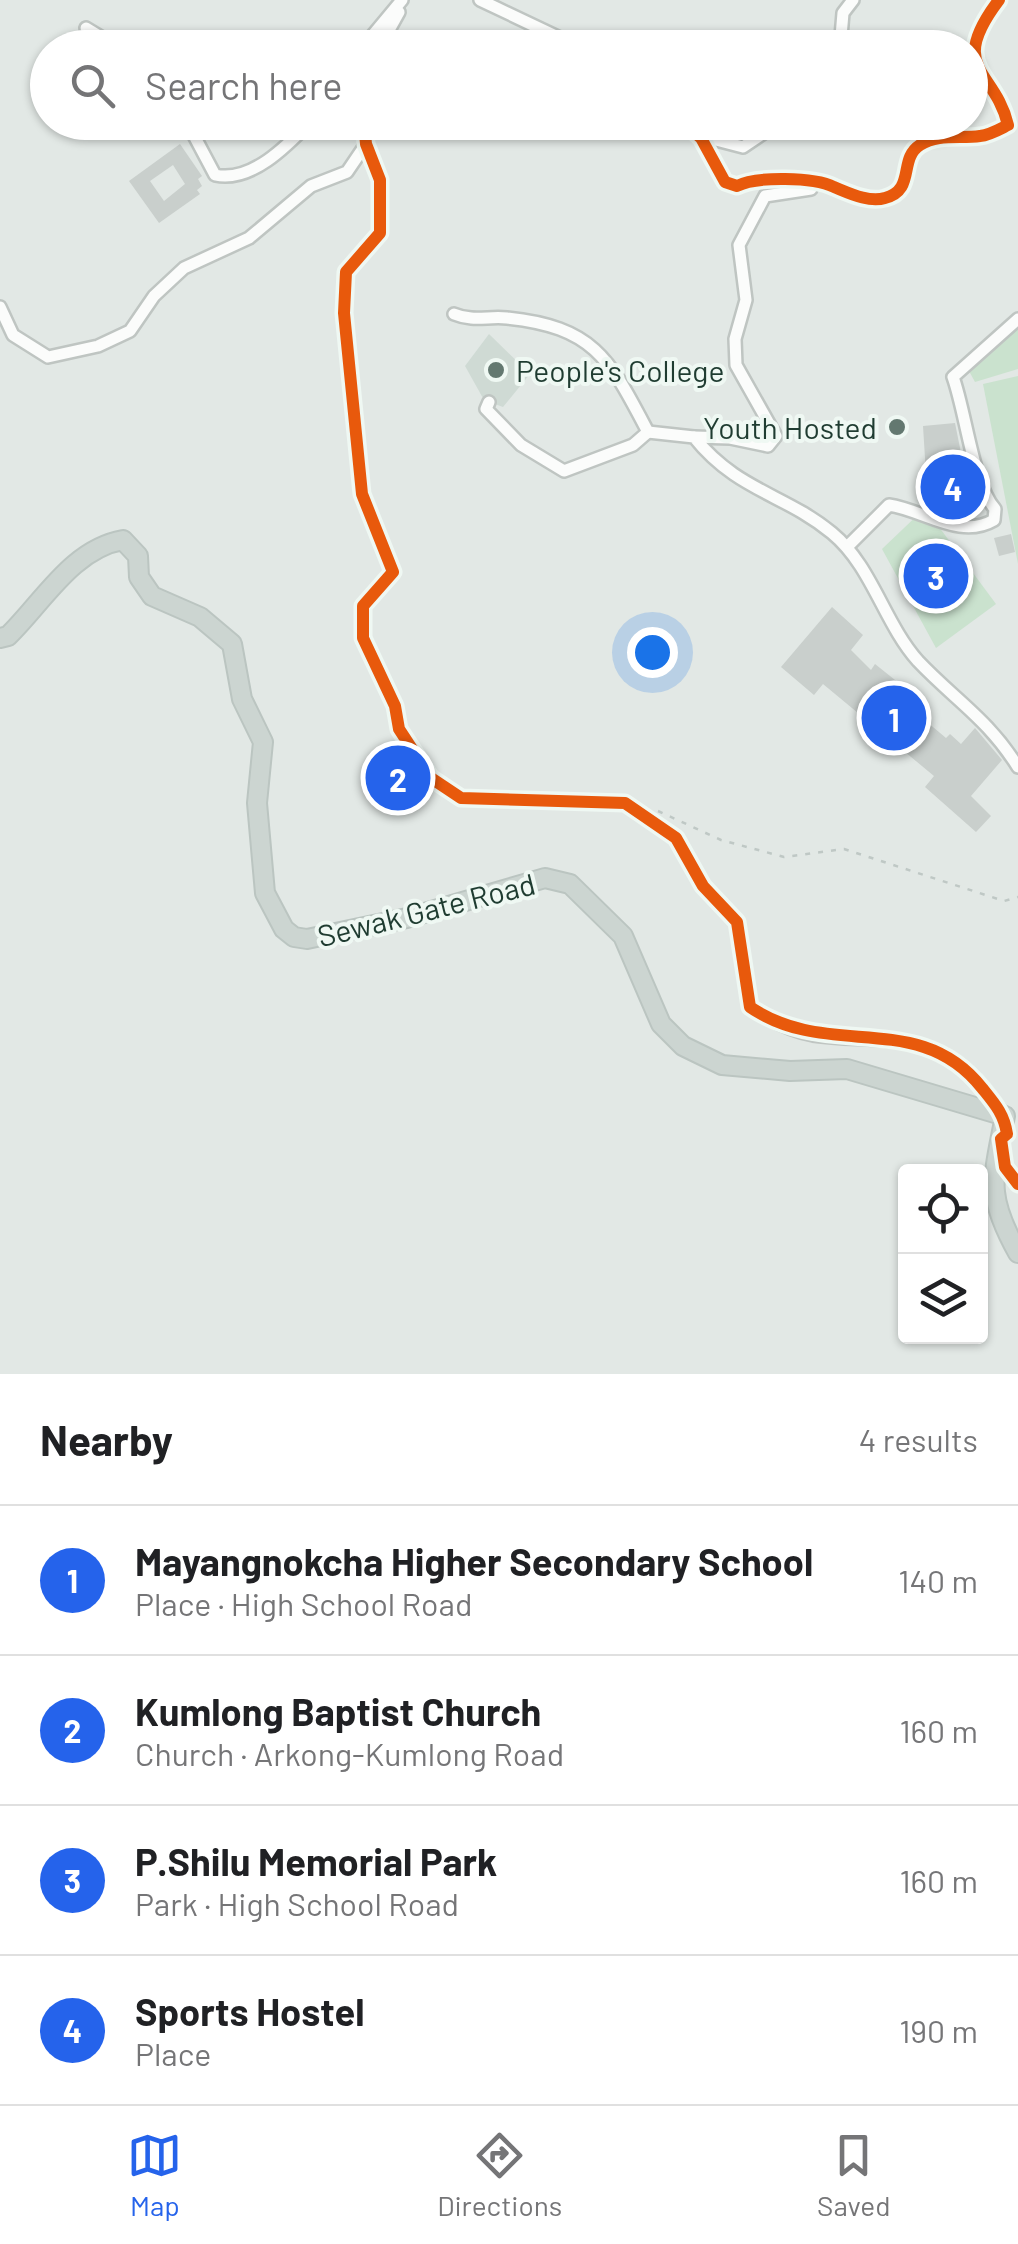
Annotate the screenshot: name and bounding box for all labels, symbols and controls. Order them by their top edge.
search box [30,30,988,140]
icon: search [65,58,120,113]
text: Search here [145,62,343,108]
place label: People's College [516,352,724,388]
marker: People's College [485,359,507,381]
place label: Youth Hosted [703,409,877,445]
marker: Youth Hosted [886,416,908,438]
pin: 4 [920,450,986,524]
pin: 3 [904,538,968,614]
your location [627,627,678,678]
pin: 1 [862,680,926,756]
pin: 2 [366,740,430,816]
street label: Sewak Gate Road [313,865,539,953]
map controls [898,1164,988,1344]
button: locate [898,1164,988,1254]
button: layers [898,1254,988,1344]
text: Nearby [40,1414,173,1464]
text: 4 results [859,1420,978,1458]
text: Mayangnokcha Higher Secondary School [135,1538,813,1584]
text: 1 [67,1561,78,1599]
text: 140 m [898,1561,978,1599]
text: Place · High School Road [135,1584,472,1622]
text: Kumlong Baptist Church [135,1688,541,1734]
text: 2 [64,1711,81,1749]
text: 160 m [899,1711,978,1749]
text: Church · Arkong-Kumlong Road [135,1734,564,1772]
text: P.Shilu Memorial Park [135,1838,497,1884]
text: 3 [64,1861,81,1899]
text: 160 m [899,1861,978,1899]
text: Park · High School Road [135,1884,459,1922]
text: Sports Hostel [135,1988,364,2034]
text: 4 [63,2011,82,2049]
text: 190 m [899,2011,978,2049]
text: Place [135,2034,211,2072]
tab: Map [127,2128,182,2222]
tab: Directions [437,2128,562,2222]
tab: Saved [817,2128,891,2222]

